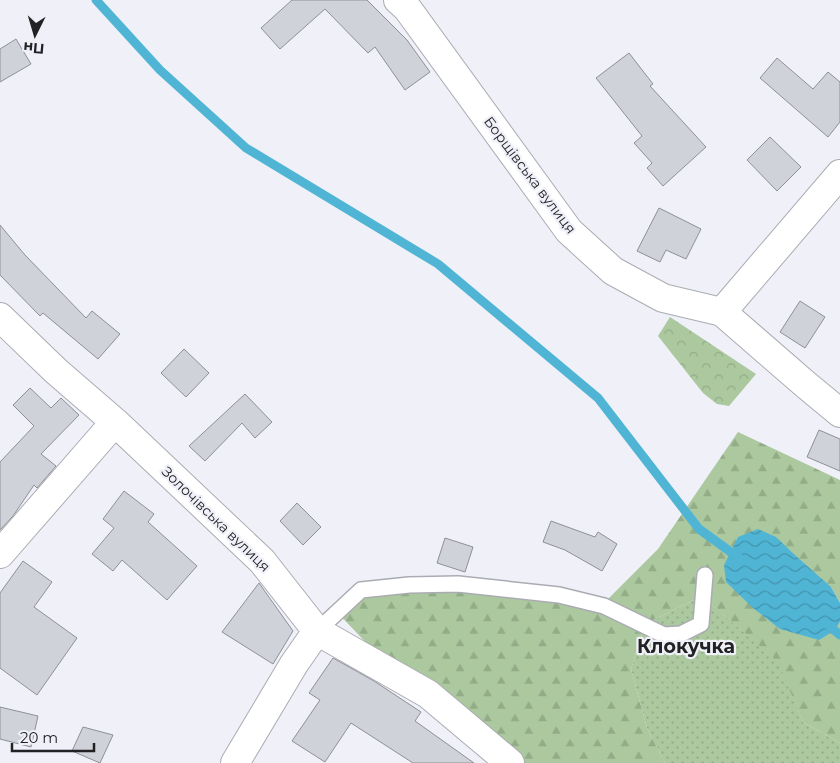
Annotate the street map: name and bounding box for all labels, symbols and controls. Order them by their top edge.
north arrow [10,10,60,60]
text: Пн [23,38,45,58]
street label: Борщівська вулиця [480,113,580,237]
street label: Золочівська вулиця [158,462,274,576]
district label: Клокучка [637,635,735,658]
scale bar [12,720,95,752]
text: 20 m [20,728,58,747]

